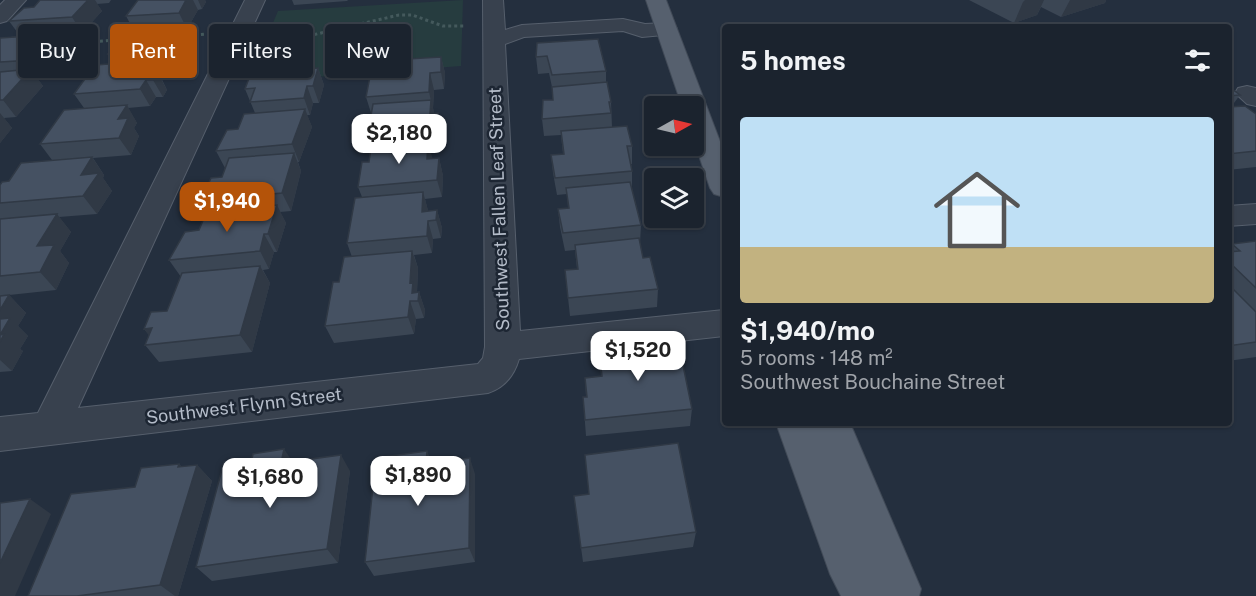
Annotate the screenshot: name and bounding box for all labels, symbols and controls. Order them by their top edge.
chip: Buy [18,24,98,78]
chip: Rent [110,24,197,78]
chip: Filters [209,24,313,78]
chip: New [325,24,411,78]
icon: filters [1181,44,1214,77]
text: 5 homes [740,45,846,76]
street label: Southwest Fallen Leaf Street [484,87,513,331]
north arrow [644,96,704,156]
map controls [644,96,704,228]
pin: $2,180 [350,114,448,165]
text: $2,180 [366,121,432,145]
icon: home [923,156,1031,264]
button: layers [644,168,704,228]
pin: $1,940 [178,182,276,233]
text: $1,940 [194,189,260,213]
text: $1,940/mo [740,315,875,346]
pin: $1,520 [589,331,687,382]
text: $1,520 [605,338,671,362]
text: 5 rooms · 148 m² [740,346,893,370]
text: Southwest Bouchaine Street [740,370,1005,394]
street label: Southwest Flynn Street [145,383,343,428]
pin: $1,890 [369,456,467,507]
pin: $1,680 [221,458,319,509]
text: $1,890 [384,463,452,487]
text: $1,680 [236,465,304,489]

